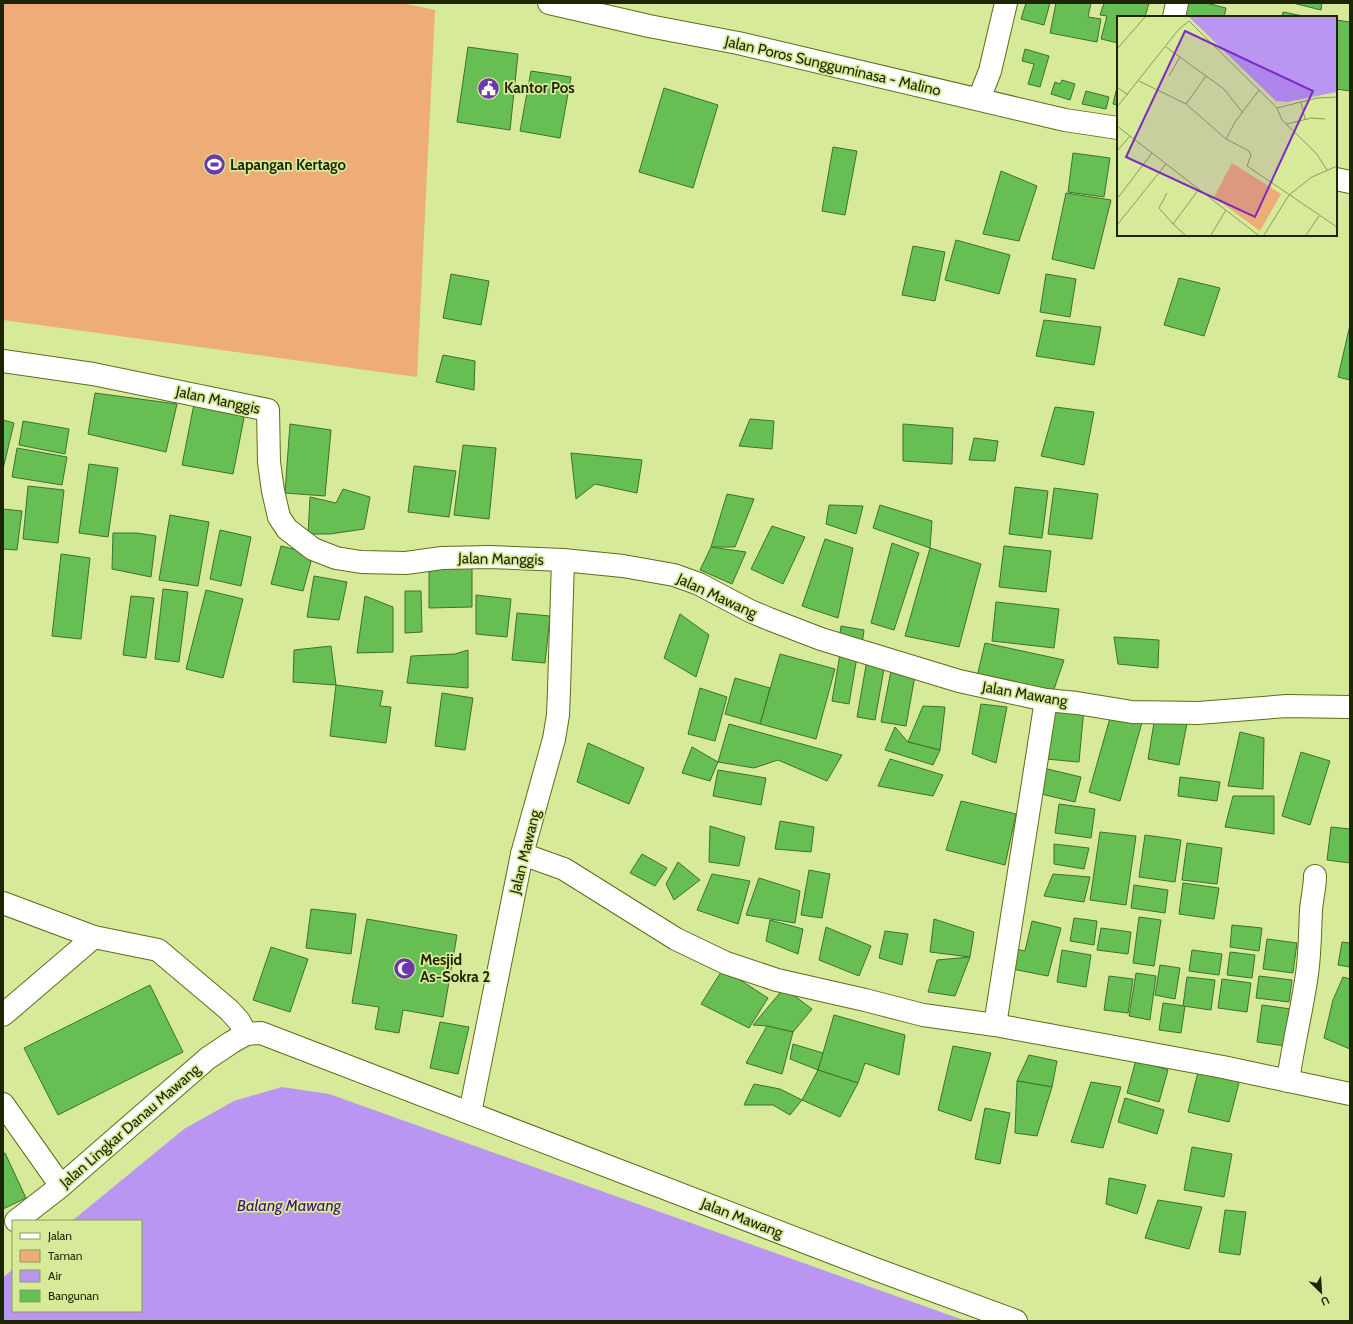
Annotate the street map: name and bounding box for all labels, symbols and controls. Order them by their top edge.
inset map [1117,16,1337,236]
street label: Jalan Poros Sungguminasa - Malino [722,32,943,100]
public building icon: Kantor Pos [475,75,501,101]
place label: Kantor Pos [504,79,575,97]
sports icon: Lapangan Kertago [202,152,228,178]
place label: Lapangan Kertago [230,156,347,174]
street label: Jalan Manggis [173,382,262,418]
street label: Jalan Manggis [457,549,544,569]
street label: Jalan Mawang [673,569,760,623]
street label: Jalan Mawang [980,677,1070,710]
street label: Jalan Mawang [506,807,544,897]
place label: Mesjid As-Sokra 2 [420,951,490,986]
mosque icon: Mesjid As-Sokra 2 [392,956,418,982]
street label: Jalan Lingkar Danau Mawang [56,1060,204,1192]
street label: Jalan Mawang [698,1194,786,1242]
water label: Balang Mawang [237,1196,342,1215]
legend [12,1220,142,1312]
text: Jalan [47,1228,72,1243]
text: Taman [48,1248,83,1263]
text: Air [48,1268,62,1283]
north arrow [1301,1272,1341,1312]
text: Bangunan [48,1288,99,1303]
text: U [1319,1293,1332,1309]

